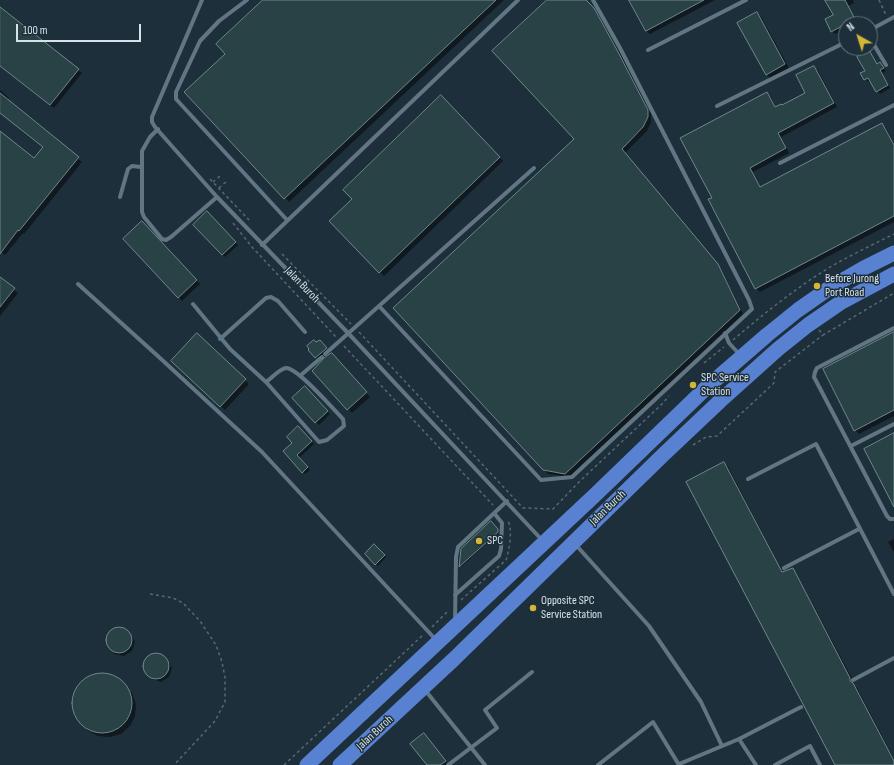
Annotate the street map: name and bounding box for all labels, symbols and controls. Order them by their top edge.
scale bar [18,16,143,42]
north arrow [838,16,878,56]
text: N [844,20,857,34]
text: 100 m [23,23,48,38]
street label: Jalan Buroh [281,264,323,306]
place label: Before Jurong Port Road [825,272,879,300]
marker: Before Jurong Port Road [812,281,822,291]
place label: SPC Service Station [701,371,749,399]
marker: SPC Service Station [688,380,698,390]
street label: Jalan Buroh [587,487,629,529]
place label: SPC [487,534,503,548]
marker: SPC [474,536,484,546]
place label: Opposite SPC Service Station [541,594,602,622]
marker: Opposite SPC Service Station [528,603,538,613]
street label: Jalan Buroh [354,712,396,754]

